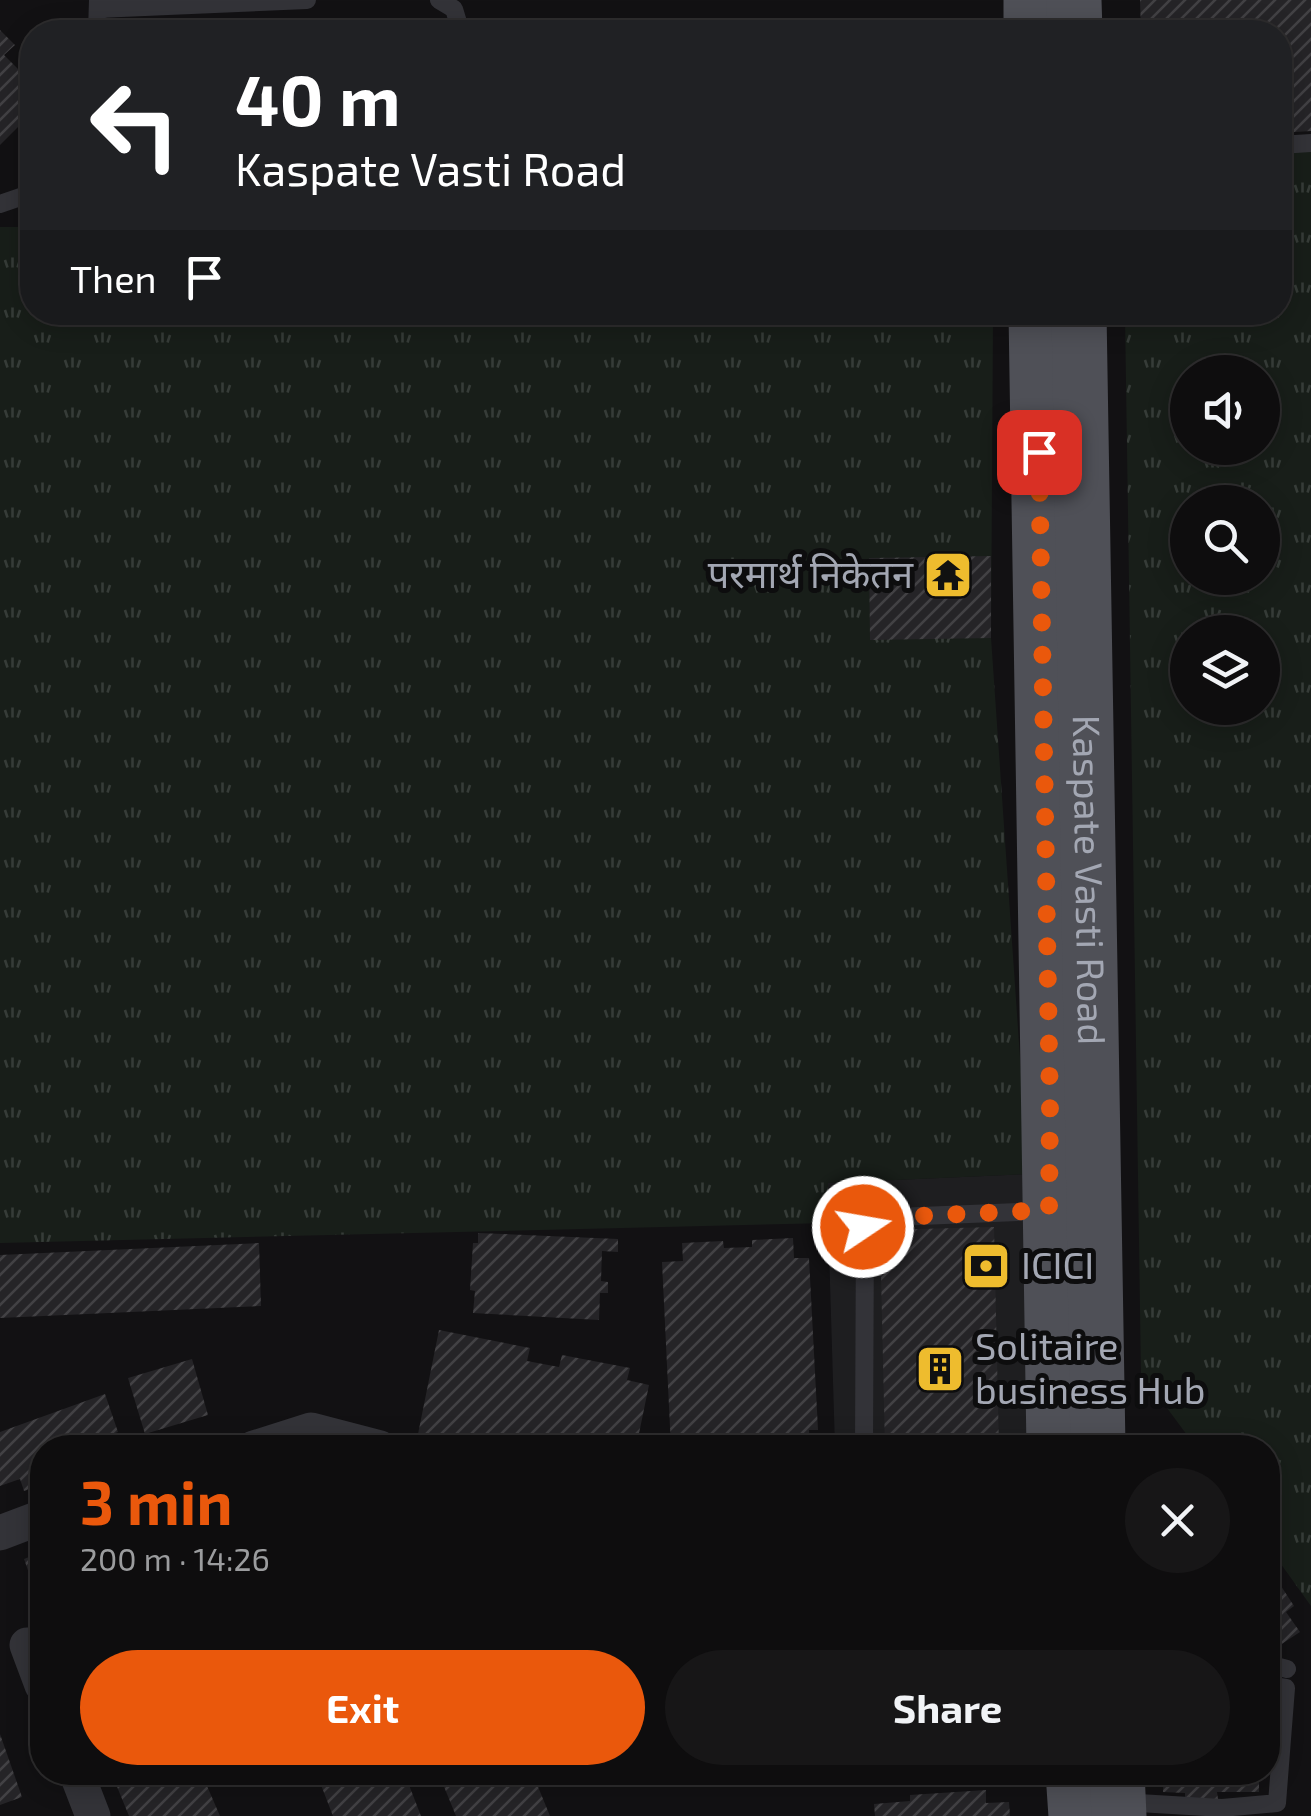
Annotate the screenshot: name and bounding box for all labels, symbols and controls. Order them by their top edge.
text: 40 m [235,56,401,140]
icon: left [70,60,200,190]
text: Kaspate Vasti Road [235,141,626,195]
icon: arrive [177,250,232,305]
text: Then [70,255,157,301]
map controls [1170,355,1280,725]
button: sound [1170,355,1280,465]
pin [997,410,1082,495]
icon: arrive [1012,425,1067,480]
button: search [1170,485,1280,595]
temple icon: परमार्थ निकेतन [922,549,974,601]
place label: परमार्थ निकेतन [708,550,914,596]
button: layers [1170,615,1280,725]
street label: Kaspate Vasti Road [1065,714,1116,1045]
position arrow [811,1175,915,1279]
bank icon: ICICI [960,1240,1012,1292]
place label: ICICI [1021,1241,1094,1287]
place label: Solitaire business Hub [975,1322,1205,1412]
building icon: Solitaire business Hub [914,1343,966,1395]
text: 3 min [80,1465,232,1537]
button: close [1125,1468,1230,1573]
text: 200 m · 14:26 [80,1539,270,1577]
button: Exit [80,1650,645,1765]
button: Share [665,1650,1230,1765]

